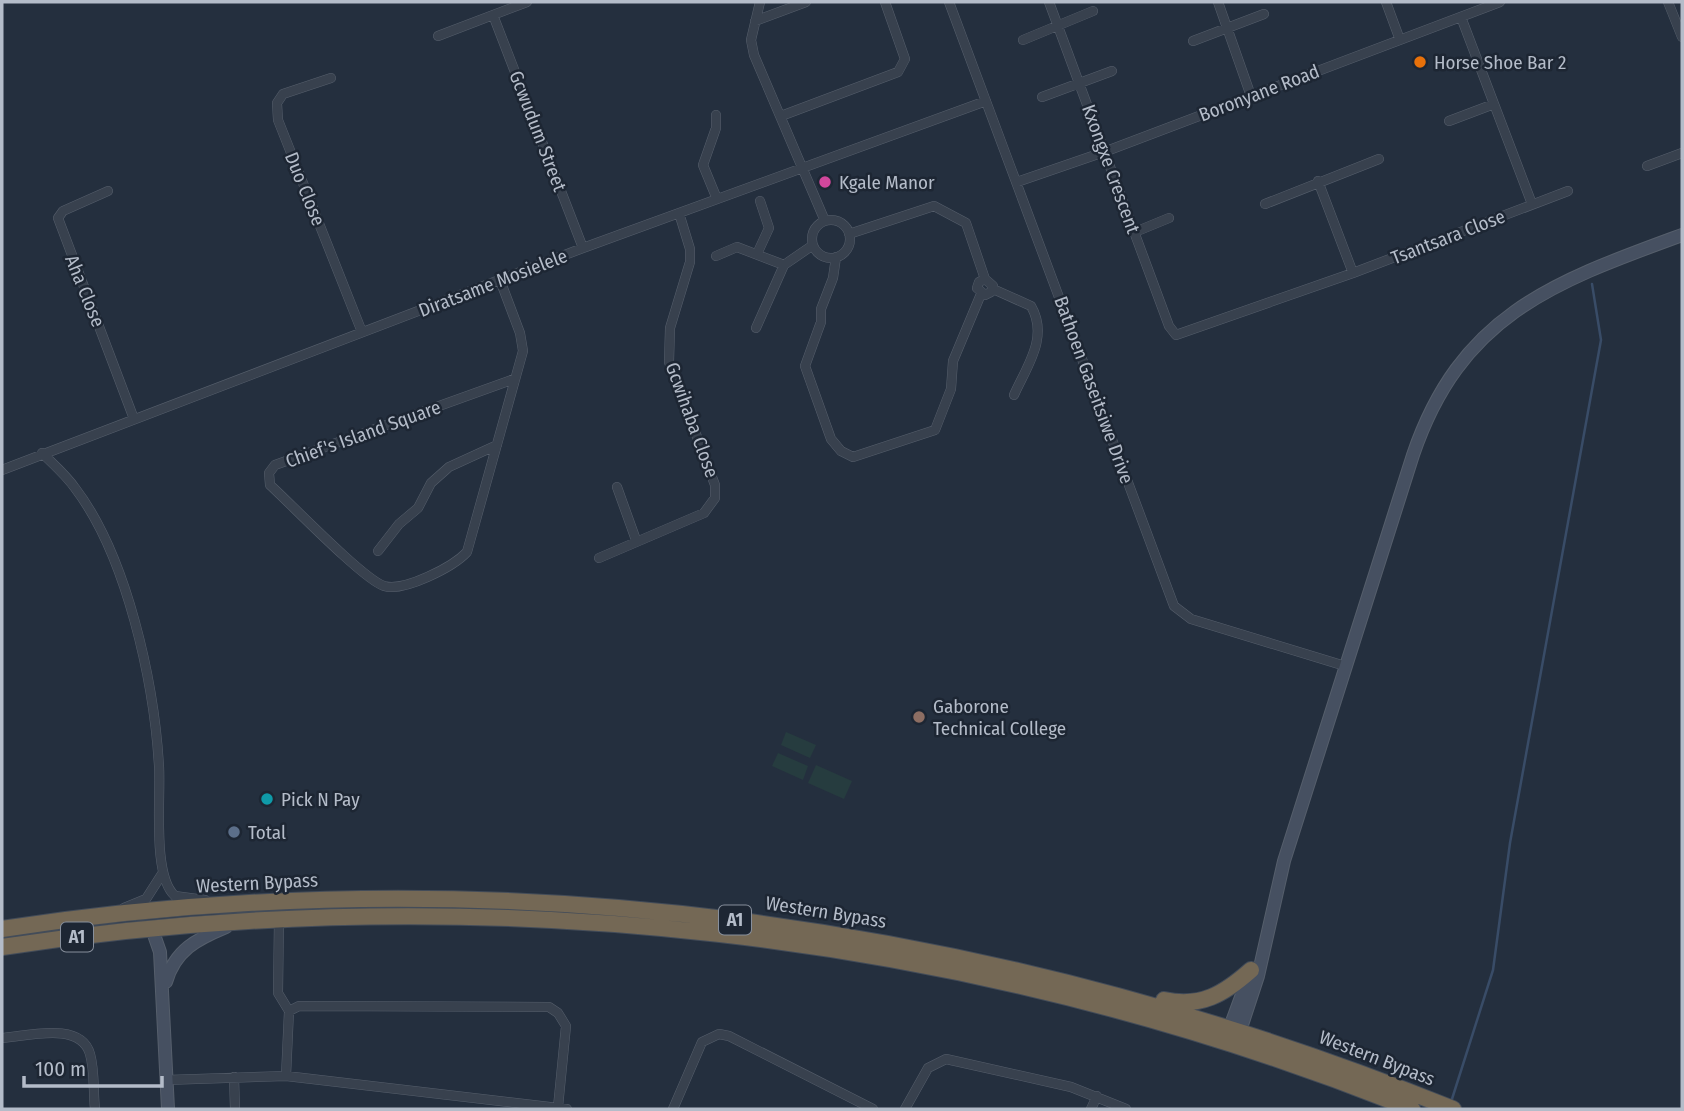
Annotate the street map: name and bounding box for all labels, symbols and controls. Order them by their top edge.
place label: Horse Shoe Bar 2 [1434,51,1566,74]
marker: Horse Shoe Bar 2 [1412,54,1428,70]
street label: Boronyane Road [1196,59,1322,127]
street label: Gcwudum Street [504,67,572,195]
street label: Kxongxe Crescent [1077,101,1145,237]
street label: Duo Close [280,149,330,229]
place label: Kgale Manor [839,171,935,194]
marker: Kgale Manor [817,174,833,190]
street label: Tsantsara Close [1388,205,1508,269]
street label: Diratsame Mosielele [415,244,571,322]
street label: Aha Close [60,252,110,330]
street label: Bathoen Gaseitsiwe Drive [1049,293,1139,487]
street label: Gcwihaba Close [660,359,724,481]
street label: Chief's Island Square [282,395,444,473]
place label: Gaborone Technical College [933,695,1066,740]
marker: Gaborone Technical College [911,709,927,725]
place label: Pick N Pay [281,788,360,811]
marker: Pick N Pay [259,791,275,807]
place label: Total [248,821,286,844]
marker: Total [226,824,242,840]
street label: Western Bypass [195,868,319,898]
street label: Western Bypass [764,891,888,933]
road number: A1 [719,905,751,934]
road number: A1 [61,922,93,952]
street label: Western Bypass [1316,1025,1438,1091]
scale bar [24,1044,163,1088]
text: 100 m [35,1056,86,1082]

